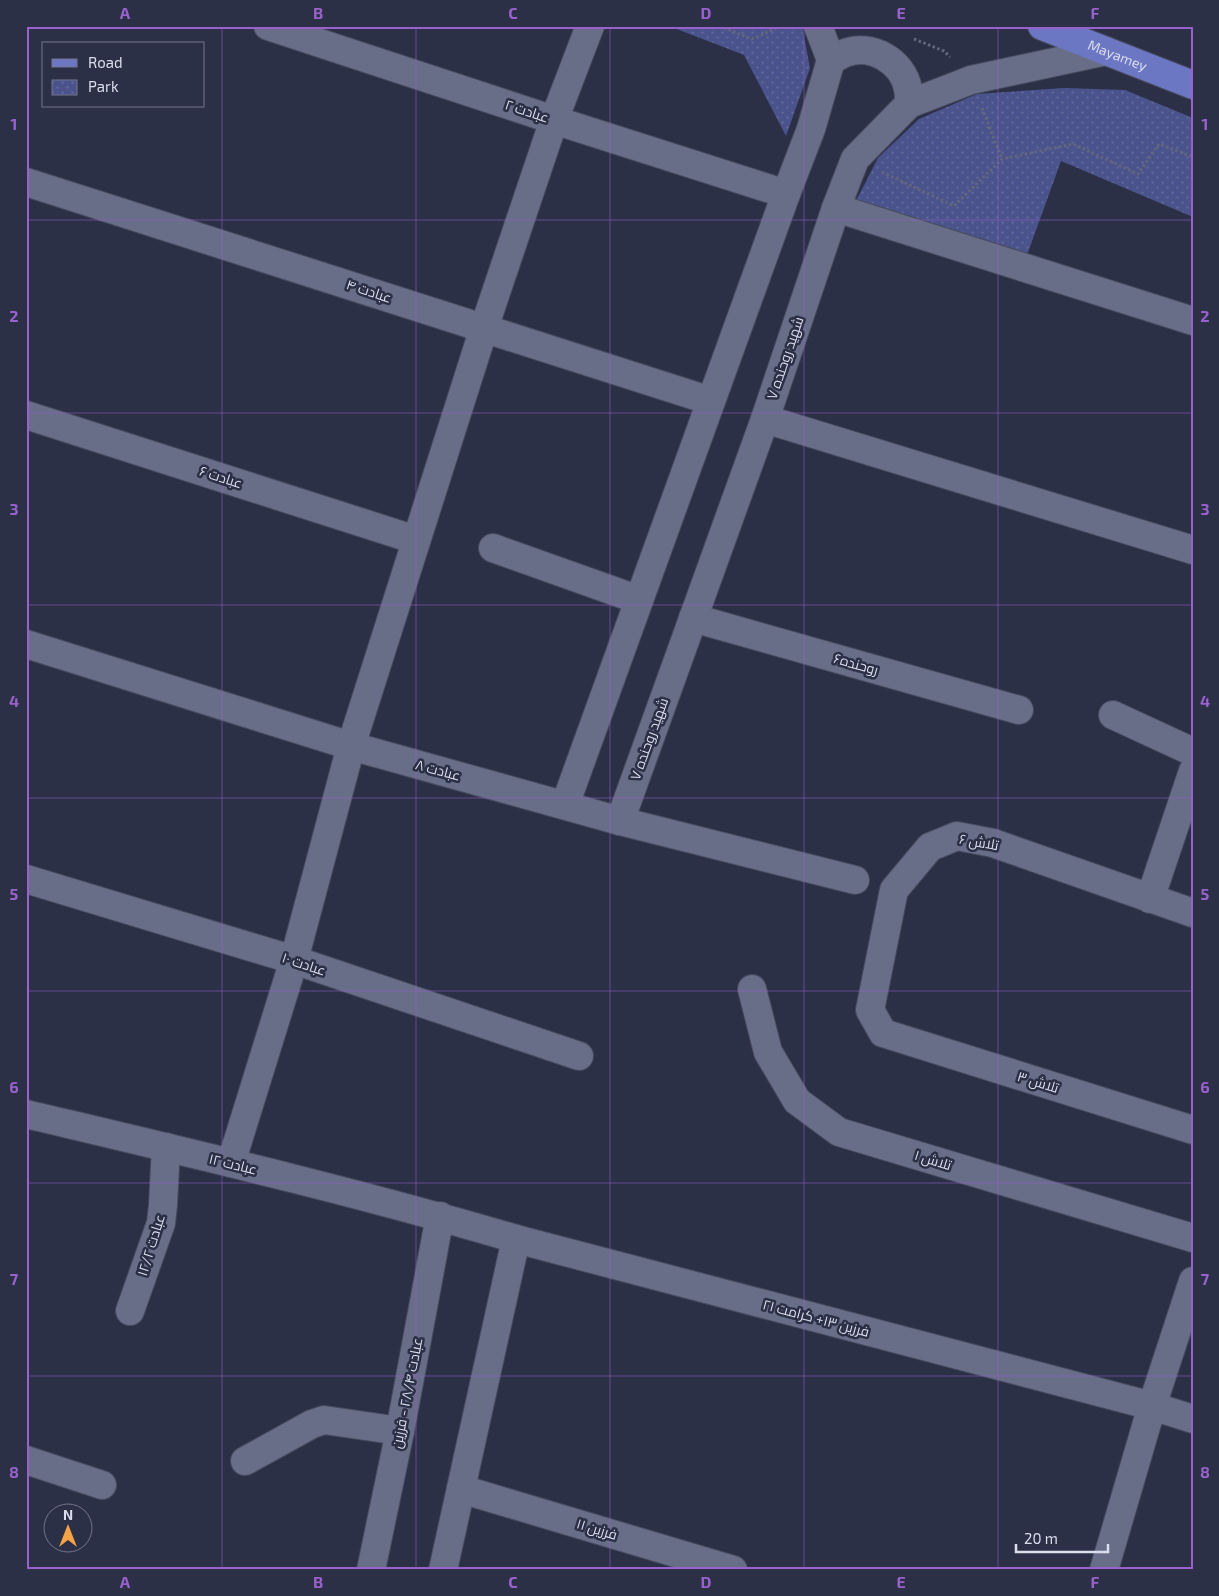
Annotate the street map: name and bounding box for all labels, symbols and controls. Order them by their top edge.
text: A [120,3,131,22]
text: B [313,3,323,22]
text: C [508,3,518,22]
text: D [701,3,712,22]
text: E [896,3,906,22]
text: F [1091,3,1100,22]
street label: Mayamey [1086,36,1150,74]
legend [42,42,205,108]
text: Road [88,53,123,71]
text: Park [88,77,119,95]
street label: عبادت ۲ [503,96,551,126]
text: 1 [11,114,17,133]
text: 1 [1202,114,1208,133]
street label: عبادت ۴ [344,275,394,306]
text: 2 [9,306,19,325]
text: 2 [1200,306,1210,325]
street label: شهید روحنده ۷ [762,314,807,401]
street label: عبادت ۶ [198,462,245,491]
text: 3 [9,499,19,518]
text: 3 [1200,499,1210,518]
street label: روحنده۶ [832,649,880,678]
text: 4 [9,691,19,710]
text: 4 [1200,691,1210,710]
street label: شهید روحنده ۷ [626,695,671,782]
street label: عبادت ۸ [414,755,463,784]
street label: تلاش ۶ [958,830,1000,853]
text: 5 [10,884,19,903]
text: 5 [1201,884,1210,903]
street label: عبادت ۱۰ [280,948,328,979]
street label: تلاش ۳ [1015,1067,1061,1096]
text: 6 [9,1077,19,1096]
text: 6 [1200,1077,1210,1096]
street label: تلاش ۱ [913,1146,954,1173]
street label: عبادت ۱۲ [207,1149,259,1178]
street label: ۱۲/۲ عبادت [133,1212,168,1278]
text: 7 [10,1269,19,1288]
text: 7 [1201,1269,1210,1288]
street label: فرزین ۱۳+ کرامت ۲۱ [761,1295,871,1340]
street label: عبادت ۲۸/۴ - فرزین [387,1336,426,1450]
text: 8 [9,1462,19,1481]
text: 8 [1200,1462,1210,1481]
north arrow [42,1504,92,1554]
text: N [63,1506,73,1523]
street label: فرزین ۱۱ [575,1514,620,1543]
scale bar [1016,1521,1109,1553]
text: 20 m [1024,1529,1058,1547]
text: A [120,1572,131,1591]
text: B [313,1572,323,1591]
text: C [508,1572,518,1591]
text: D [701,1572,712,1591]
text: E [896,1572,906,1591]
text: F [1091,1572,1100,1591]

